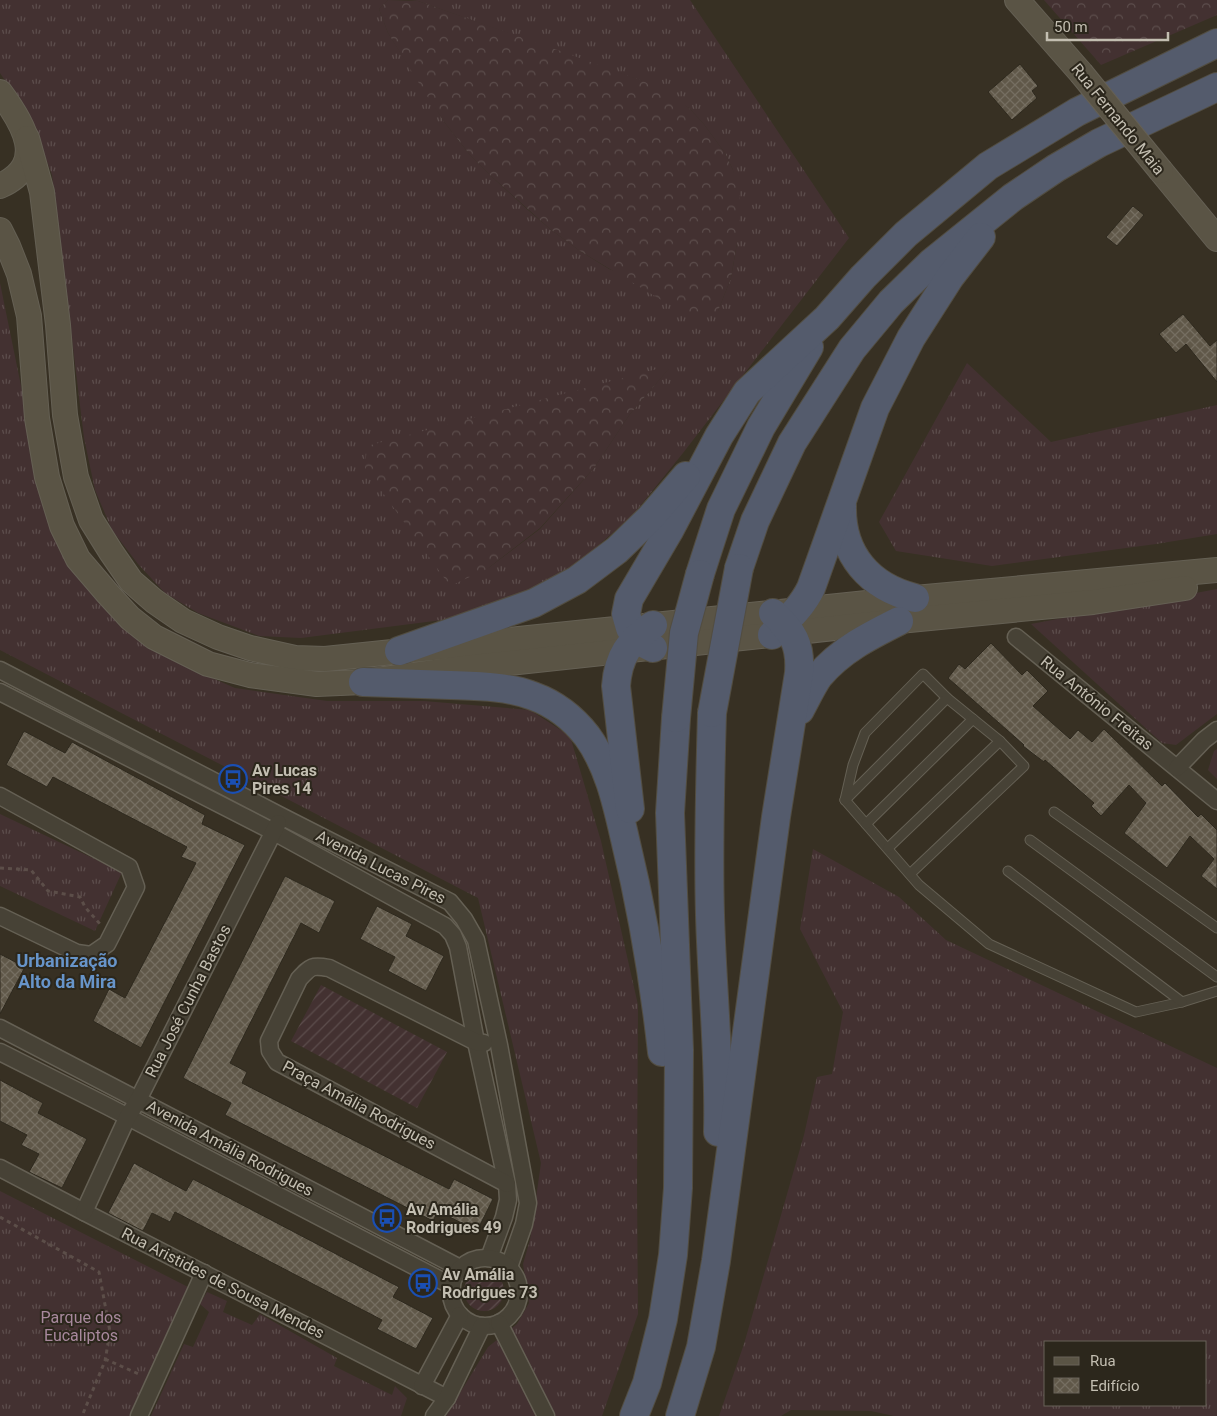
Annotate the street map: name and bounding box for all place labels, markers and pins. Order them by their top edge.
place label: Av Lucas Pires 14 [252,761,317,798]
bus stop icon: Av Lucas Pires 14 [218,764,248,794]
place label: Av Amália Rodrigues 49 [406,1200,502,1237]
bus stop icon: Av Amália Rodrigues 49 [372,1203,402,1233]
place label: Av Amália Rodrigues 73 [442,1265,538,1302]
bus stop icon: Av Amália Rodrigues 73 [408,1268,438,1298]

